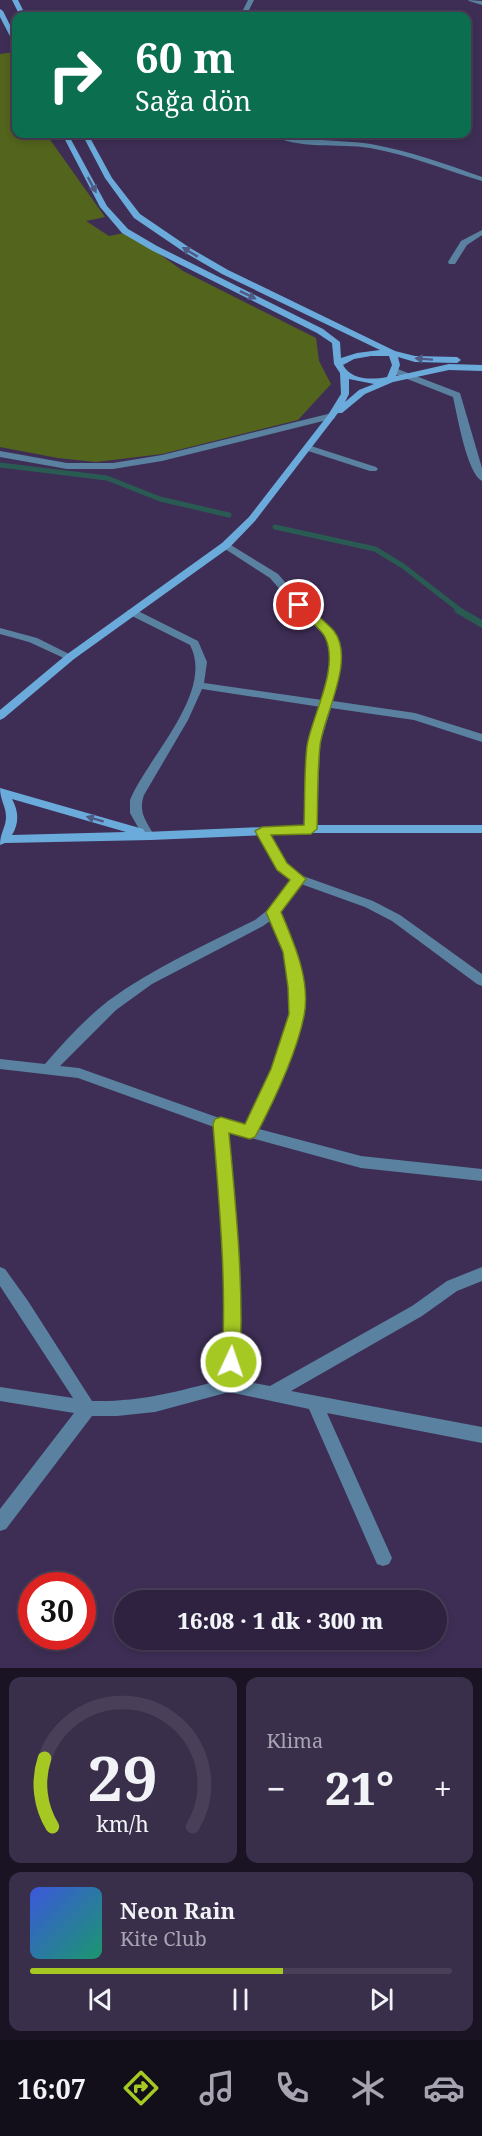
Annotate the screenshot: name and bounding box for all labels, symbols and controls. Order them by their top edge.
text: 60 m [135,28,235,85]
icon: right [36,36,114,114]
text: Sağa dön [135,82,251,119]
one-way arrow [87,177,97,194]
one-way arrow [182,246,198,257]
one-way arrow [239,290,256,300]
one-way arrow [414,354,433,364]
pin [273,579,324,630]
icon: arrive [282,588,315,621]
one-way arrow [86,814,104,823]
position arrow [199,1330,263,1394]
speed limit sign: 30 [18,1572,96,1650]
text: 16:08 · 1 dk · 300 m [178,1605,383,1635]
text: Klima [267,1727,323,1754]
text: 29 [87,1734,158,1819]
text: 21° [325,1757,394,1818]
text: − [267,1766,286,1811]
text: + [434,1766,452,1811]
text: km/h [96,1809,149,1838]
text: Neon Rain [120,1895,235,1925]
text: Kite Club [120,1925,207,1952]
icon: previous [84,1983,117,2016]
icon: pause [224,1983,257,2016]
icon: next [365,1983,398,2016]
icon: directions [120,2067,162,2109]
icon: music [196,2067,238,2109]
icon: phone [271,2067,313,2109]
icon: climate [347,2067,389,2109]
icon: car [423,2067,465,2109]
text: 16:07 [17,2070,86,2107]

